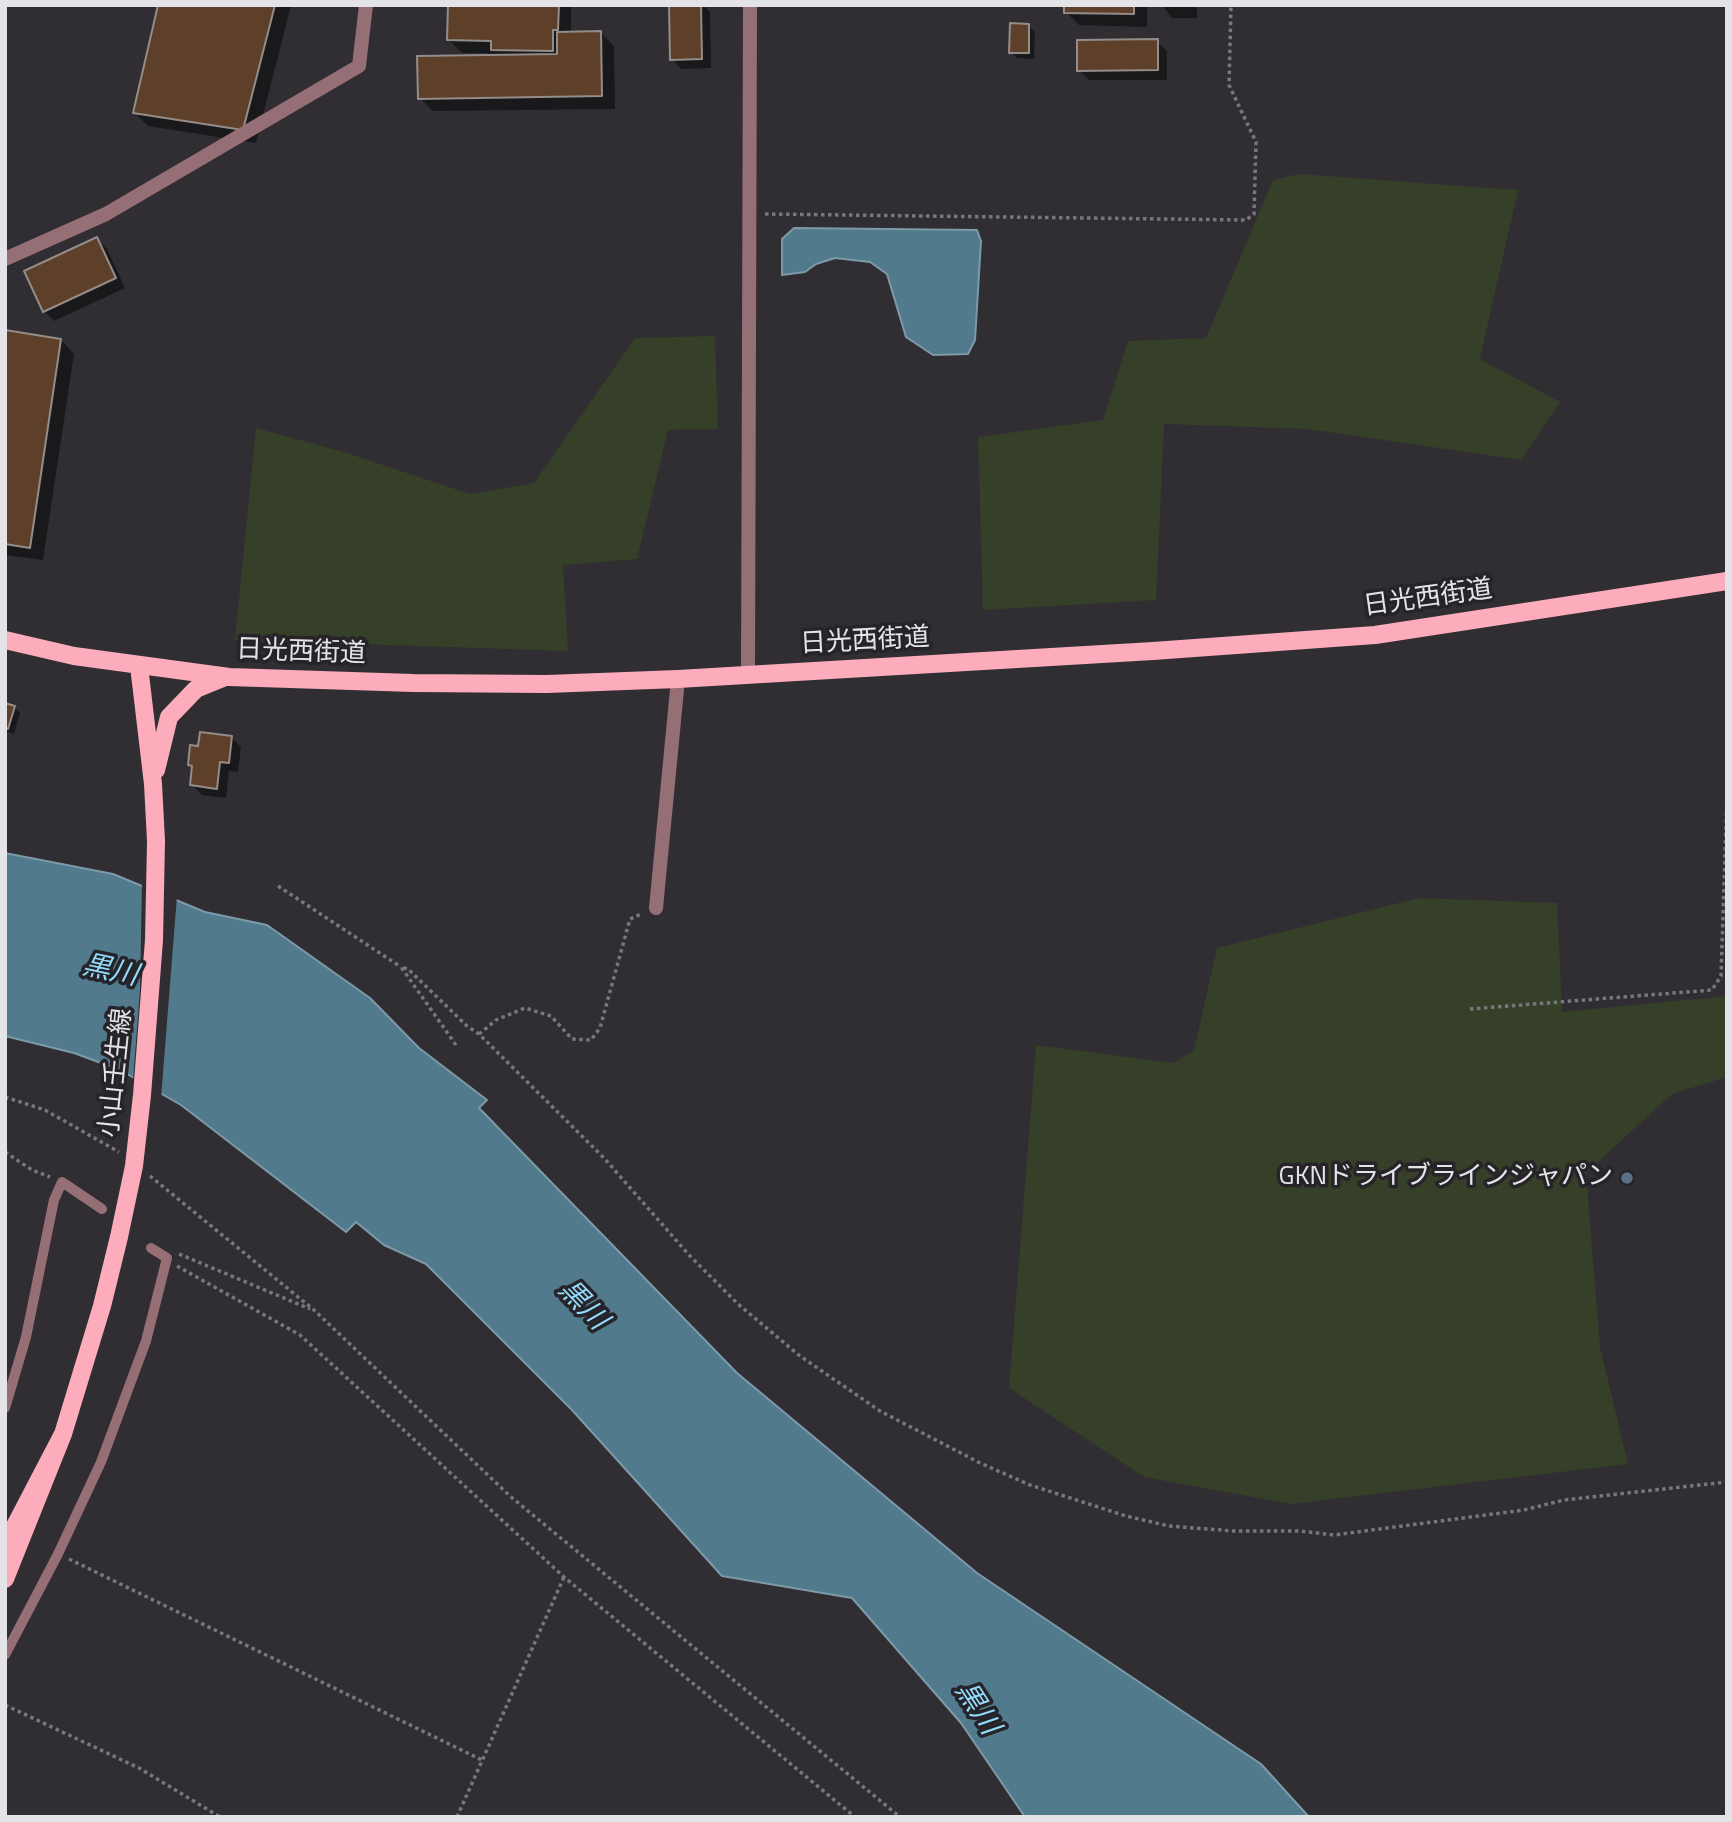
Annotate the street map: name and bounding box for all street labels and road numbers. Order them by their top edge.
street label: 日光西街道 [1361,575,1495,623]
street label: 日光西街道 [799,623,931,661]
street label: 日光西街道 [235,635,367,671]
street label: 小山壬生線 [95,1007,139,1139]

